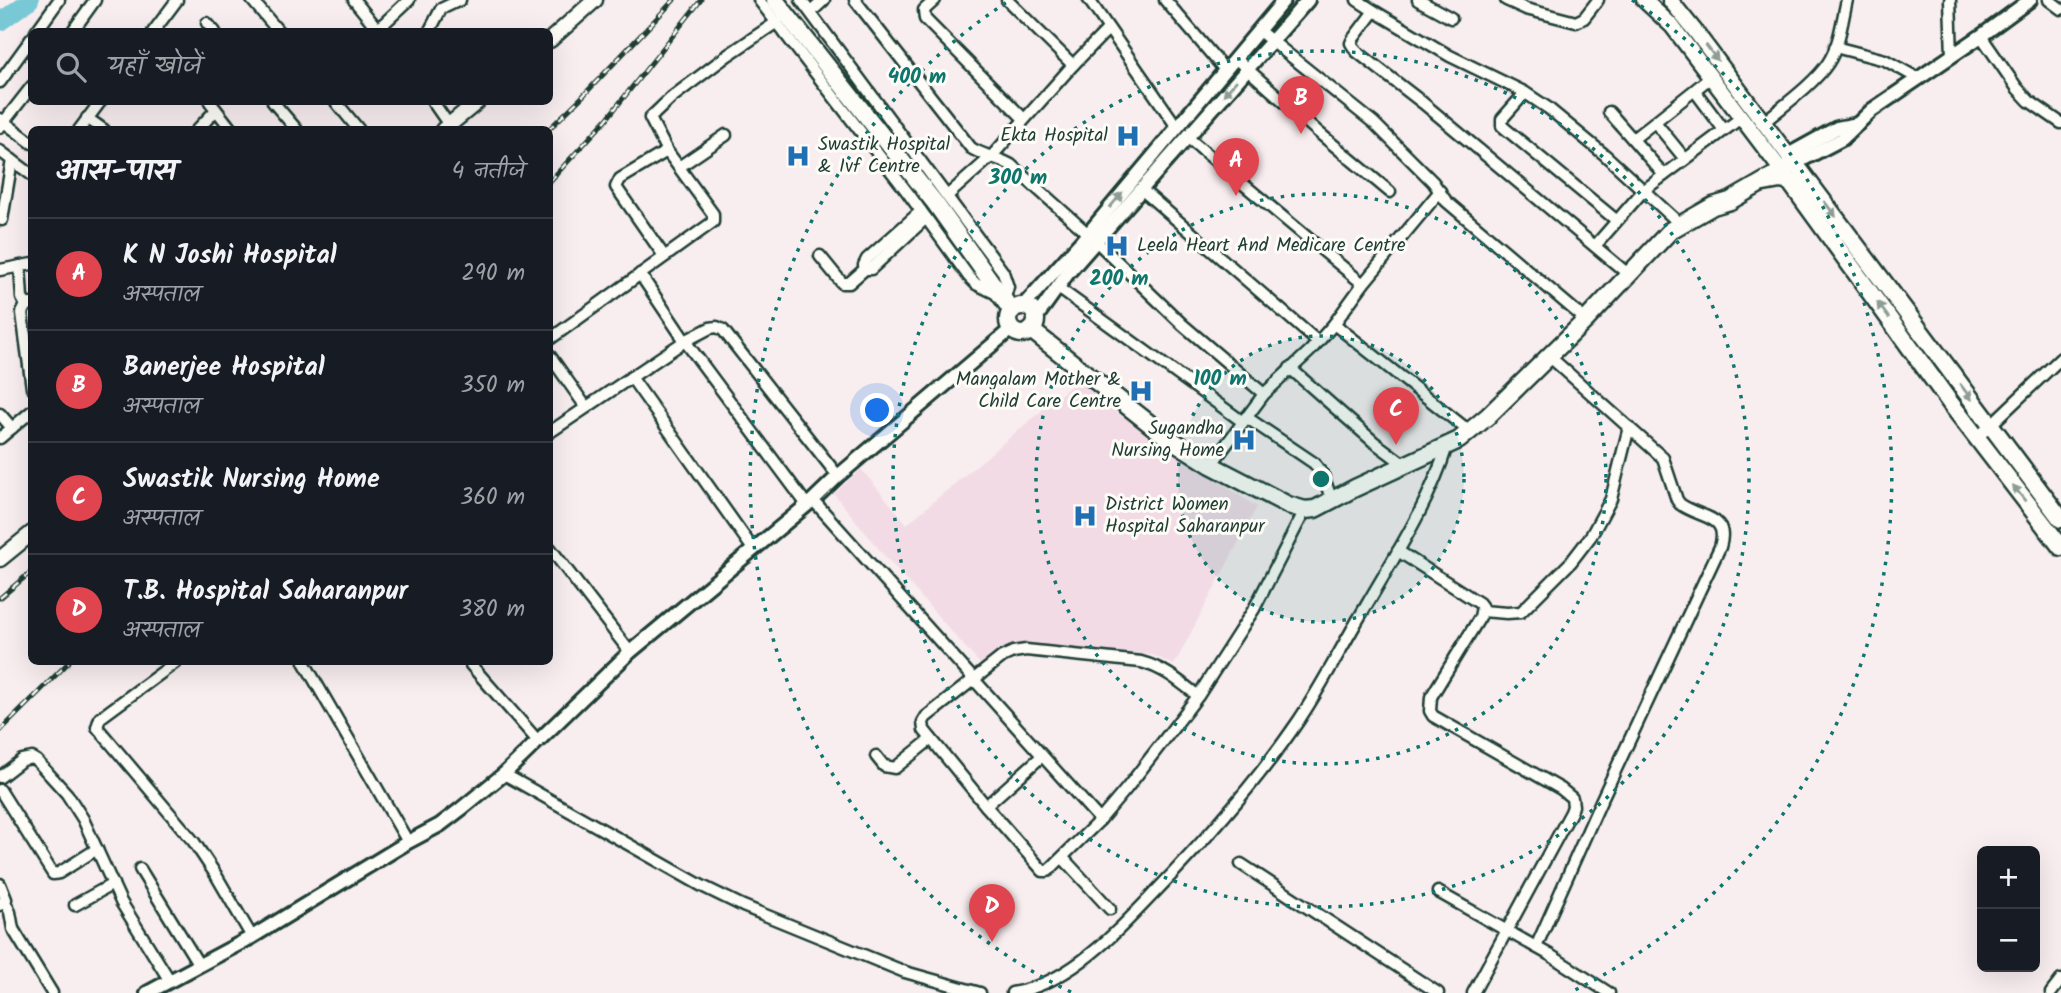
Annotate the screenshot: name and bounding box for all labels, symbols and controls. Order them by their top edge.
search box [28,28,553,105]
one-way arrow [1705,44,1720,62]
text: यहाँ खोजें [108,46,202,88]
icon: search [52,48,90,86]
text: 400 m [888,61,946,94]
pin: B [1278,76,1324,134]
one-way arrow [1222,79,1238,97]
place label: Ekta Hospital [1000,121,1108,151]
hospital icon: Ekta Hospital [1114,122,1142,150]
place label: Swastik Hospital & Ivf Centre [818,130,951,182]
pin: A [1213,138,1259,196]
hospital icon: Swastik Hospital & Ivf Centre [784,142,812,170]
text: आस-पास [56,148,177,196]
text: 4 नतीजे [452,154,525,190]
text: 300 m [988,162,1047,195]
one-way arrow [1108,191,1123,208]
one-way arrow [1823,200,1837,218]
place label: Leela Heart And Medicare Centre [1137,231,1406,261]
hospital icon: Leela Heart And Medicare Centre [1103,232,1131,260]
text: K N Joshi Hospital [123,235,337,277]
text: A [72,256,86,292]
text: 290 m [461,256,525,292]
text: 200 m [1089,263,1149,296]
text: अस्पताल [123,277,200,313]
one-way arrow [1876,301,1890,320]
text: Banerjee Hospital [123,347,325,389]
text: 100 m [1193,363,1247,396]
place label: Mangalam Mother & Child Care Centre [956,365,1121,417]
text: B [72,368,86,404]
text: 350 m [460,368,525,404]
hospital icon: Mangalam Mother & Child Care Centre [1127,377,1155,405]
one-way arrow [1958,383,1972,401]
pin: C [1373,387,1419,445]
text: अस्पताल [123,389,200,425]
your location [860,393,894,427]
place label: Sugandha Nursing Home [1111,414,1224,466]
hospital icon: Sugandha Nursing Home [1230,426,1258,454]
text: Swastik Nursing Home [123,459,380,501]
centre of rings [1309,467,1333,491]
text: C [72,480,86,516]
text: 360 m [460,480,525,516]
one-way arrow [2012,484,2027,502]
place label: District Women Hospital Saharanpur [1105,490,1266,542]
text: अस्पताल [123,501,200,537]
hospital icon: District Women Hospital Saharanpur [1071,502,1099,530]
text: T.B. Hospital Saharanpur [123,571,408,613]
text: D [71,592,87,628]
text: 380 m [459,592,525,628]
text: अस्पताल [123,613,200,649]
map controls [1977,846,2040,972]
button: + [1977,846,2040,909]
pin: D [969,884,1015,942]
button: − [1977,909,2040,972]

